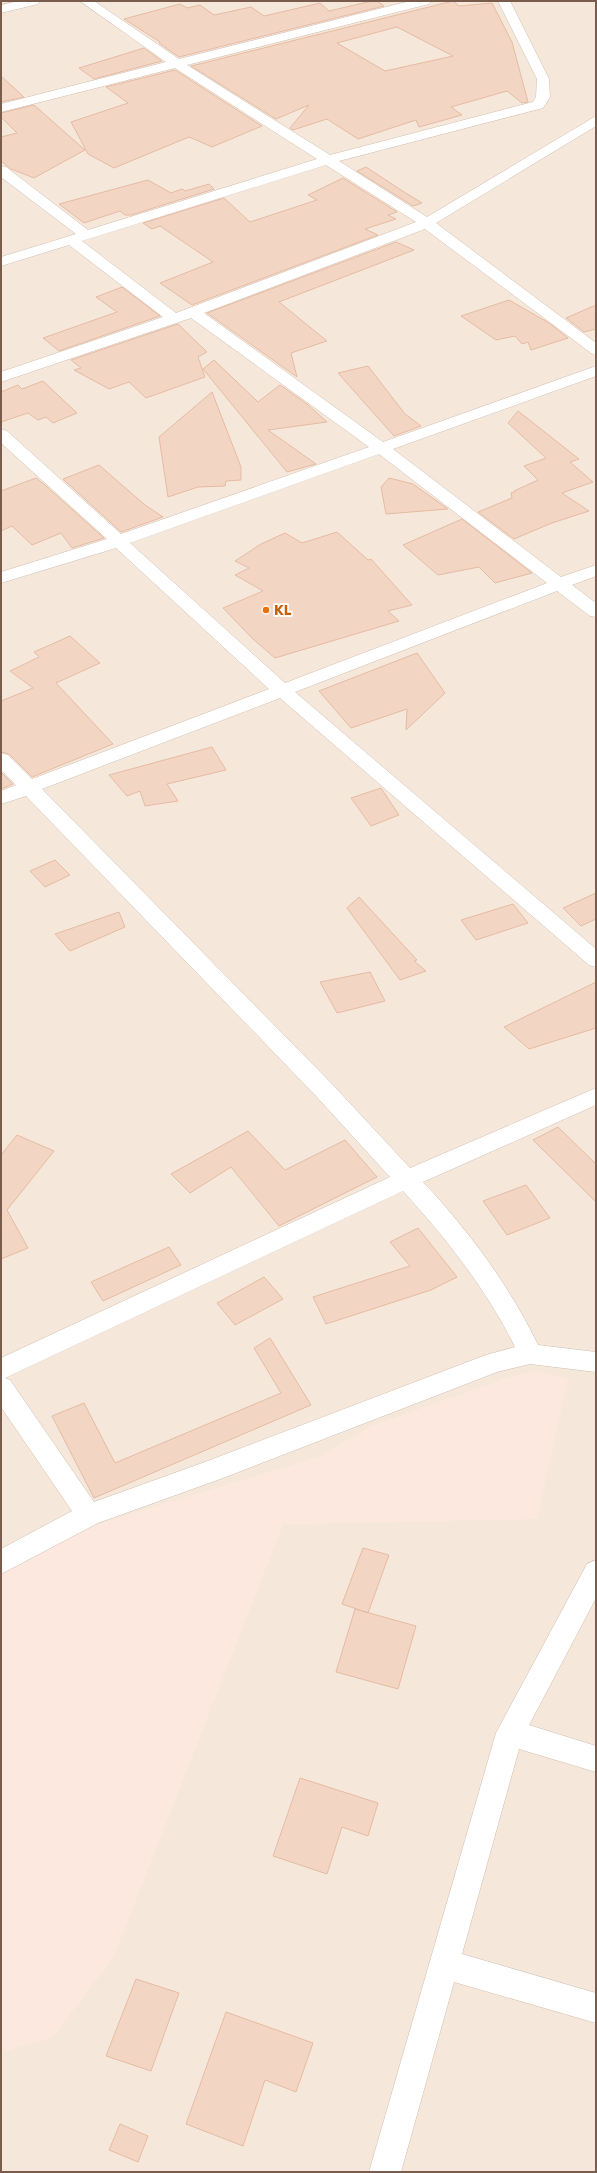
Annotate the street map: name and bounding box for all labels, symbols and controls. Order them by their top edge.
place label: KL [274,600,292,620]
marker: KL [261,605,271,615]

